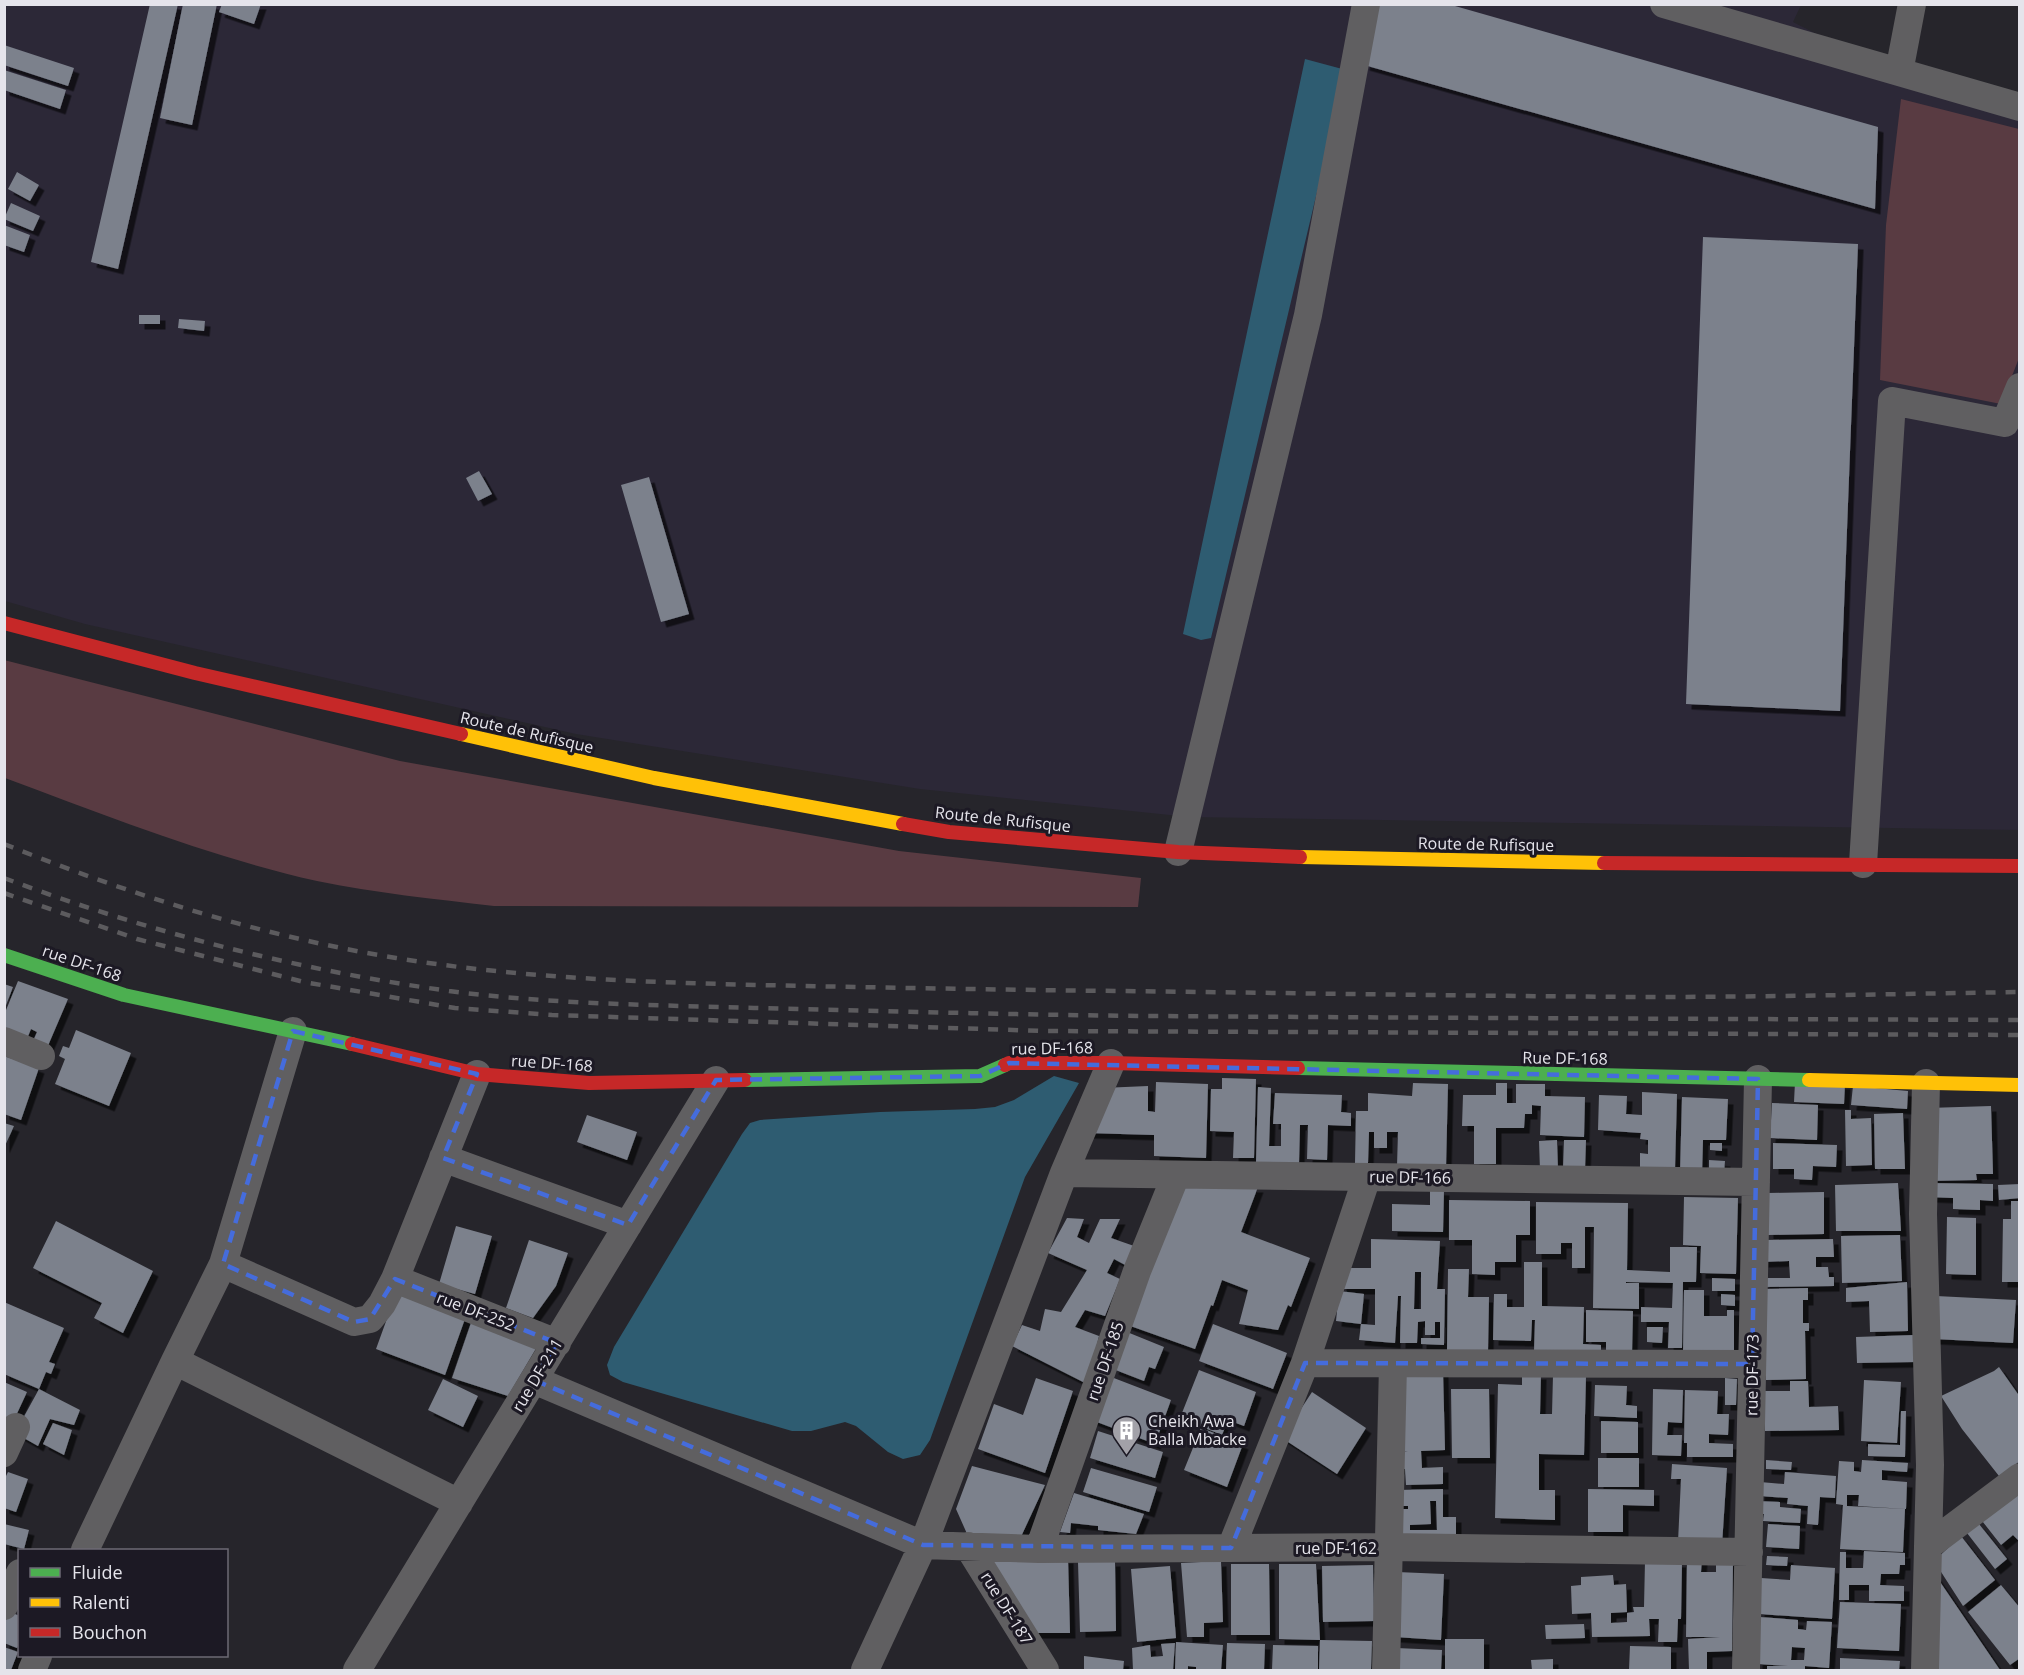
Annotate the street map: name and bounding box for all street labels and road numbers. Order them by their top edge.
street label: Route de Rufisque [458,706,596,758]
street label: Route de Rufisque [934,801,1072,837]
street label: Route de Rufisque [1418,832,1554,856]
street label: rue DF-168 [40,939,124,987]
street label: rue DF-168 [1011,1036,1093,1060]
street label: Rue DF-168 [1522,1046,1608,1070]
street label: rue DF-168 [510,1049,594,1077]
street label: rue DF-166 [1369,1165,1451,1189]
street label: rue DF-252 [434,1286,518,1336]
street label: rue DF-185 [1081,1319,1129,1403]
street label: rue DF-211 [506,1334,568,1416]
street label: rue DF-173 [1740,1334,1764,1416]
street label: rue DF-162 [1295,1537,1377,1559]
street label: rue DF-187 [976,1567,1038,1649]

